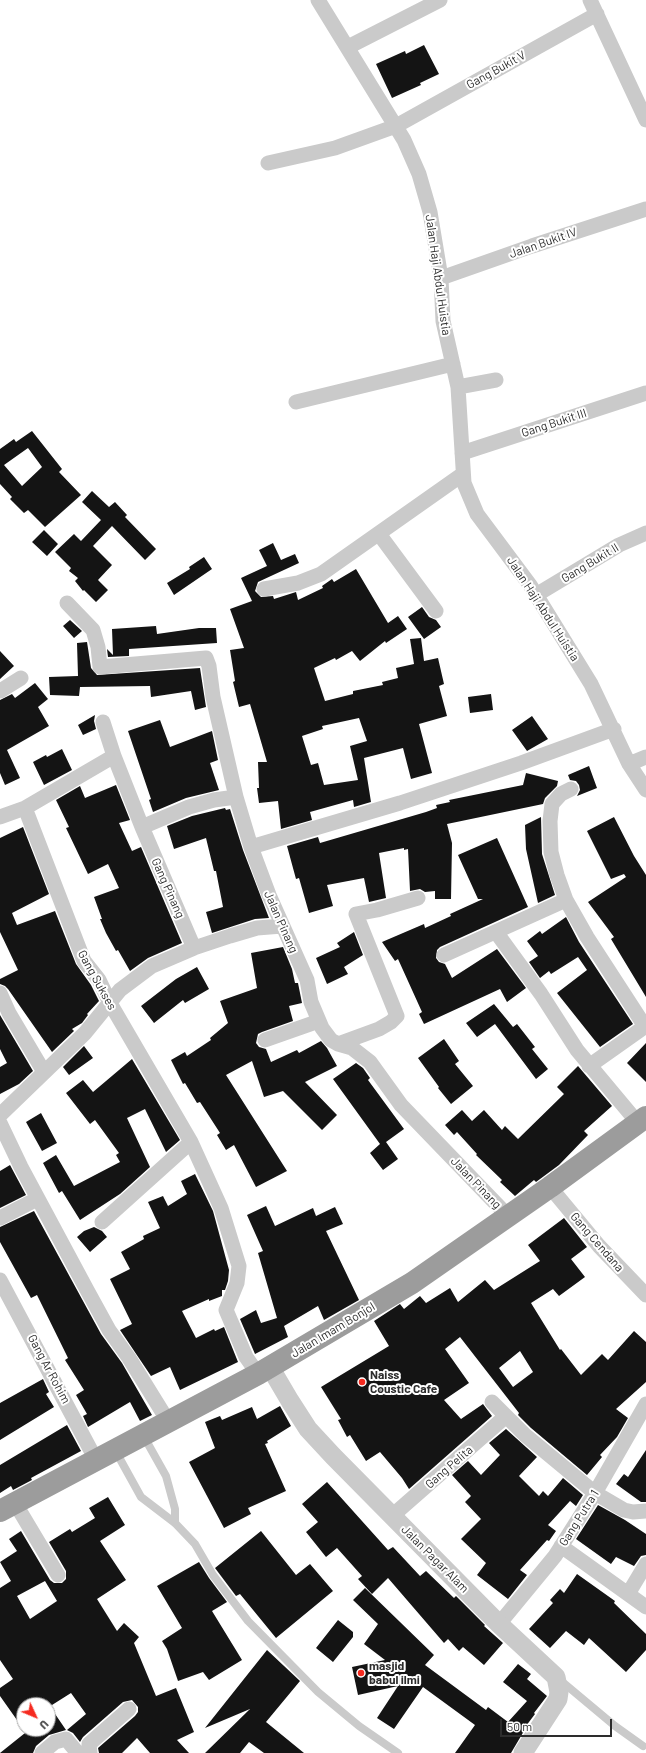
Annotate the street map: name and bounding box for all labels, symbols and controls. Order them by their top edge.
street label: Gang Bukit V [464,48,528,92]
street label: Jalan Haji Abdul Huistia [422,214,454,336]
street label: Jalan Bukit IV [507,225,579,261]
street label: Gang Bukit III [520,406,588,440]
street label: Gang Bukit II [559,540,621,586]
street label: Jalan Haji Abdul Huistia [504,554,582,664]
street label: Gang Pinang [148,856,188,920]
street label: Jalan Pinang [261,889,301,955]
street label: Gang Sukses [75,948,119,1012]
street label: Jalan Pinang [448,1154,504,1212]
street label: Gang Cendana [567,1209,627,1275]
street label: Jalan Imam Bonjol [289,1299,377,1361]
street label: Gang Ar Rohim [25,1332,73,1406]
place label: Naiss Coustic Cafe [370,1368,437,1396]
marker: Naiss Coustic Cafe [357,1377,367,1387]
street label: Gang Pelita [422,1442,476,1492]
street label: Gang Putra 1 [556,1487,602,1549]
street label: Jalan Pagar Alam [398,1522,472,1596]
place label: masjid babul ilmi [369,1659,420,1687]
marker: masjid babul ilmi [356,1668,366,1678]
north arrow [16,1697,56,1737]
scale bar [502,1711,614,1737]
text: U [37,1718,51,1732]
text: 50 m [507,1719,532,1733]

